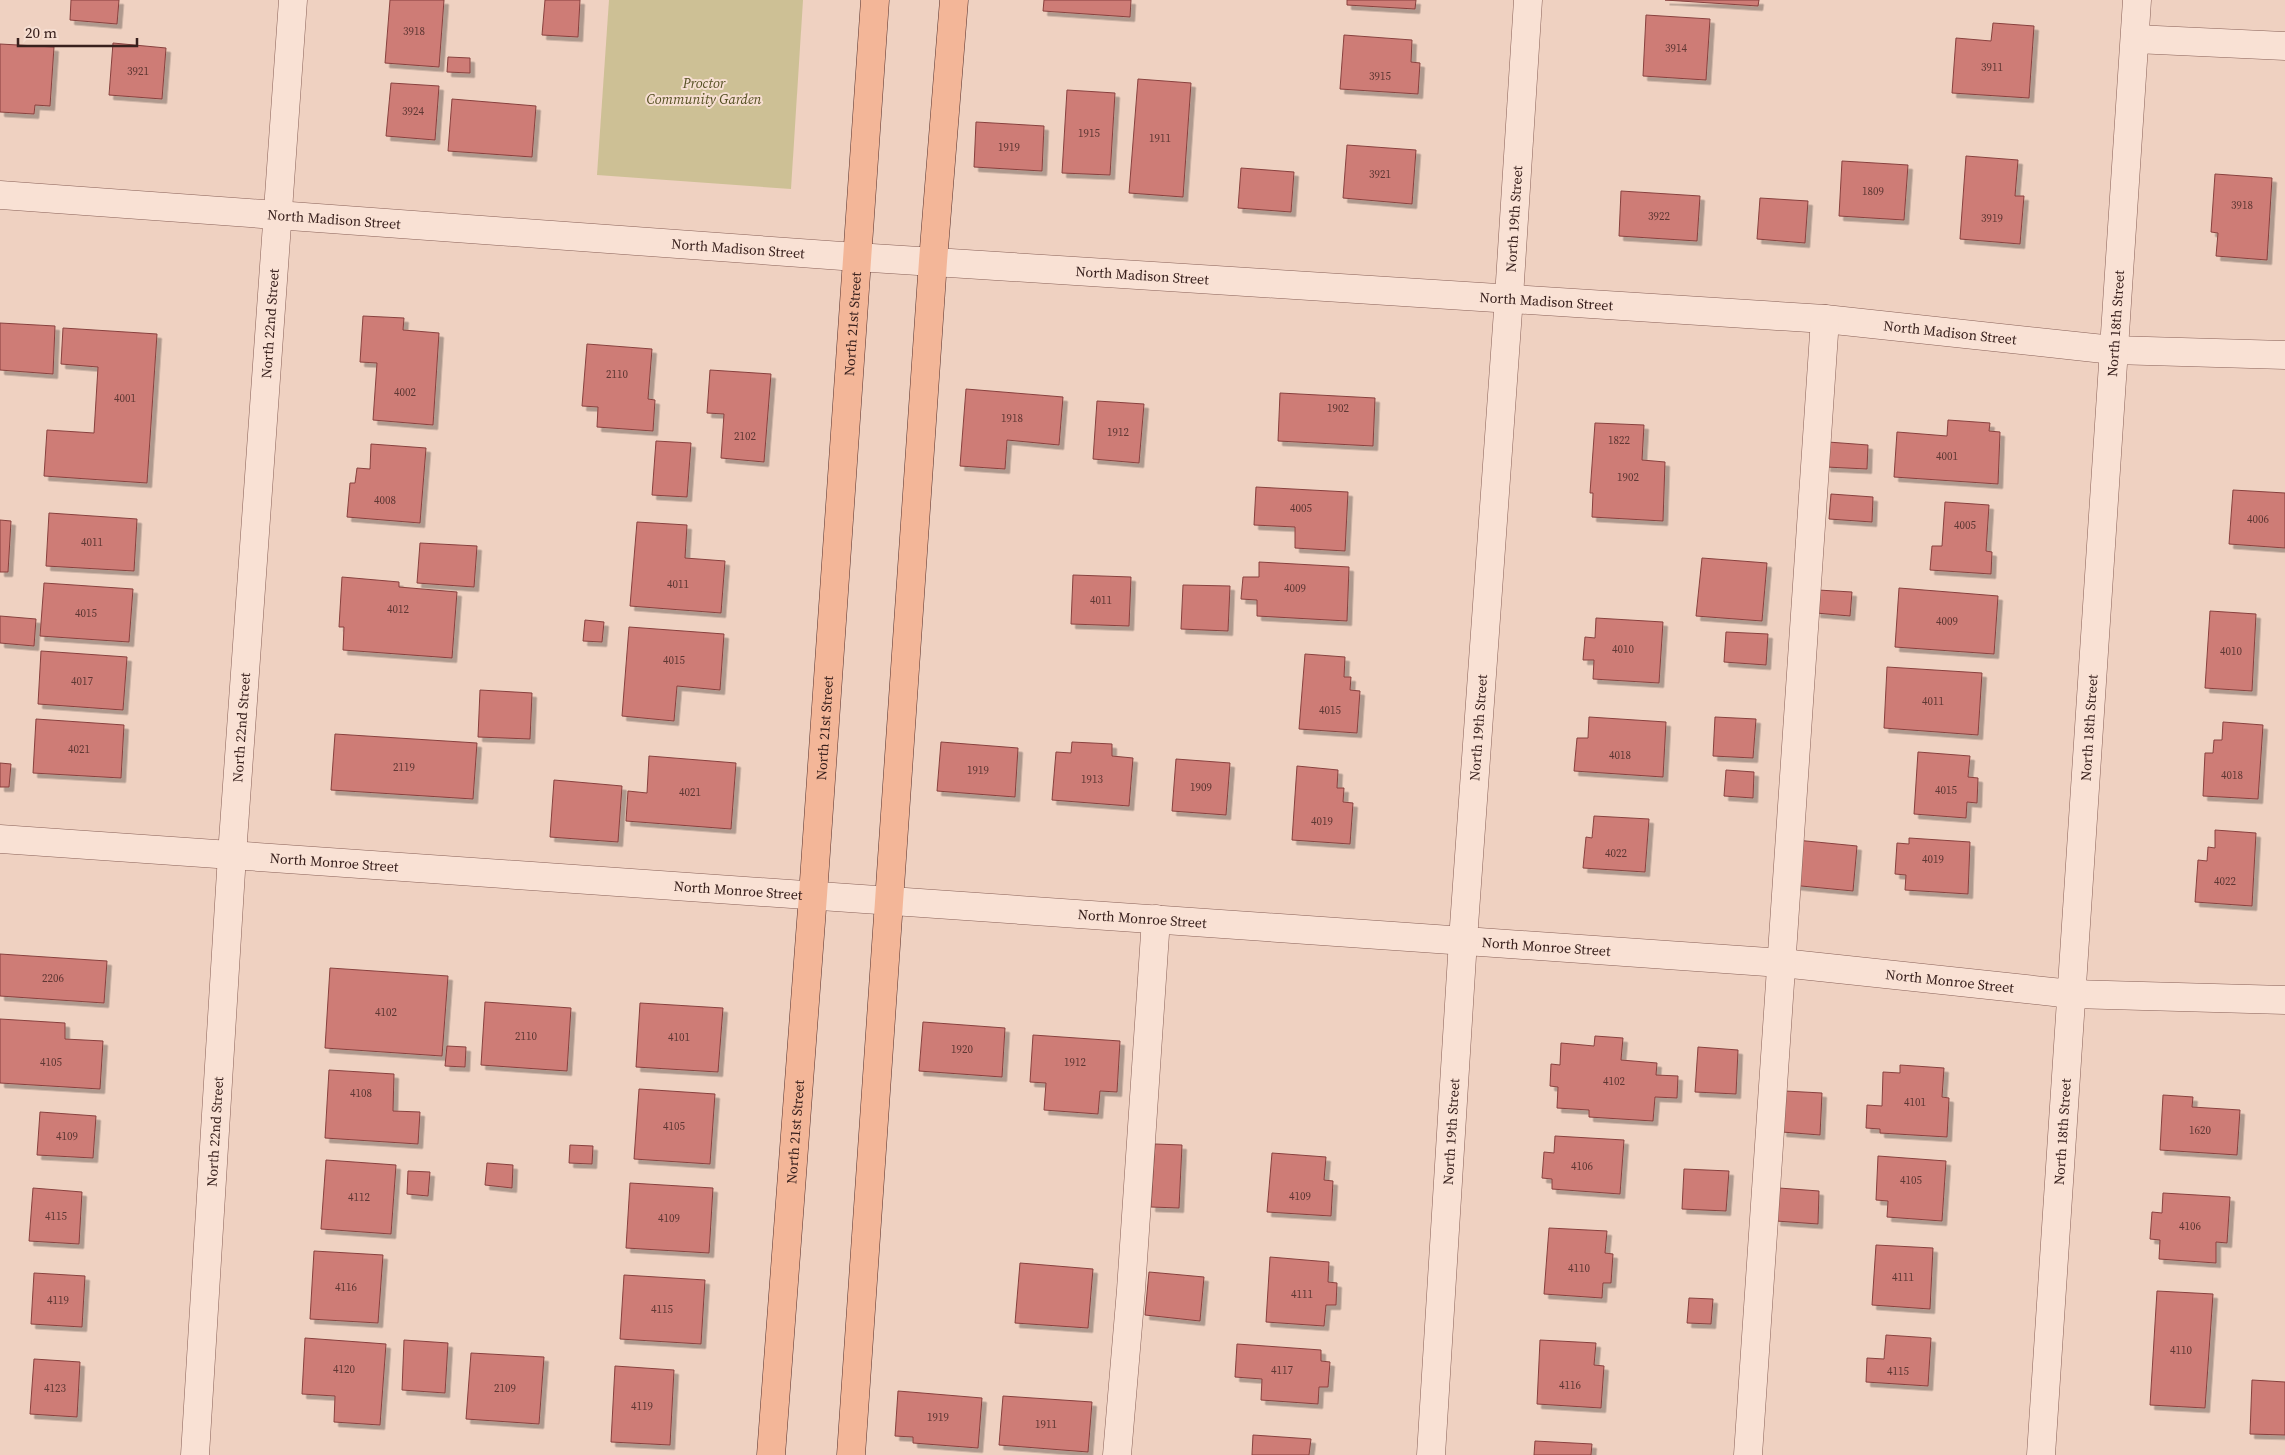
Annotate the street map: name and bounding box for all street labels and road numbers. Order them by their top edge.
street label: North 19th Street [1501,164,1527,273]
street label: North Madison Street [267,204,402,234]
street label: North Madison Street [671,234,806,263]
street label: North Madison Street [1075,261,1210,290]
street label: North 22nd Street [256,267,284,379]
street label: North 18th Street [2102,269,2129,377]
street label: North 21st Street [839,271,866,377]
street label: North Madison Street [1479,287,1614,315]
street label: North Madison Street [1883,315,2018,350]
street label: North 22nd Street [227,671,255,783]
street label: North 19th Street [1464,673,1492,781]
street label: North 18th Street [2076,673,2103,781]
street label: North 21st Street [811,675,838,781]
street label: North Monroe Street [269,848,400,877]
street label: North Monroe Street [673,876,804,905]
street label: North Monroe Street [1077,904,1208,933]
street label: North Monroe Street [1481,932,1612,961]
street label: North Monroe Street [1885,964,2015,998]
street label: North 22nd Street [202,1076,228,1187]
street label: North 19th Street [1438,1077,1464,1186]
street label: North 18th Street [2049,1077,2076,1186]
street label: North 21st Street [781,1079,809,1185]

